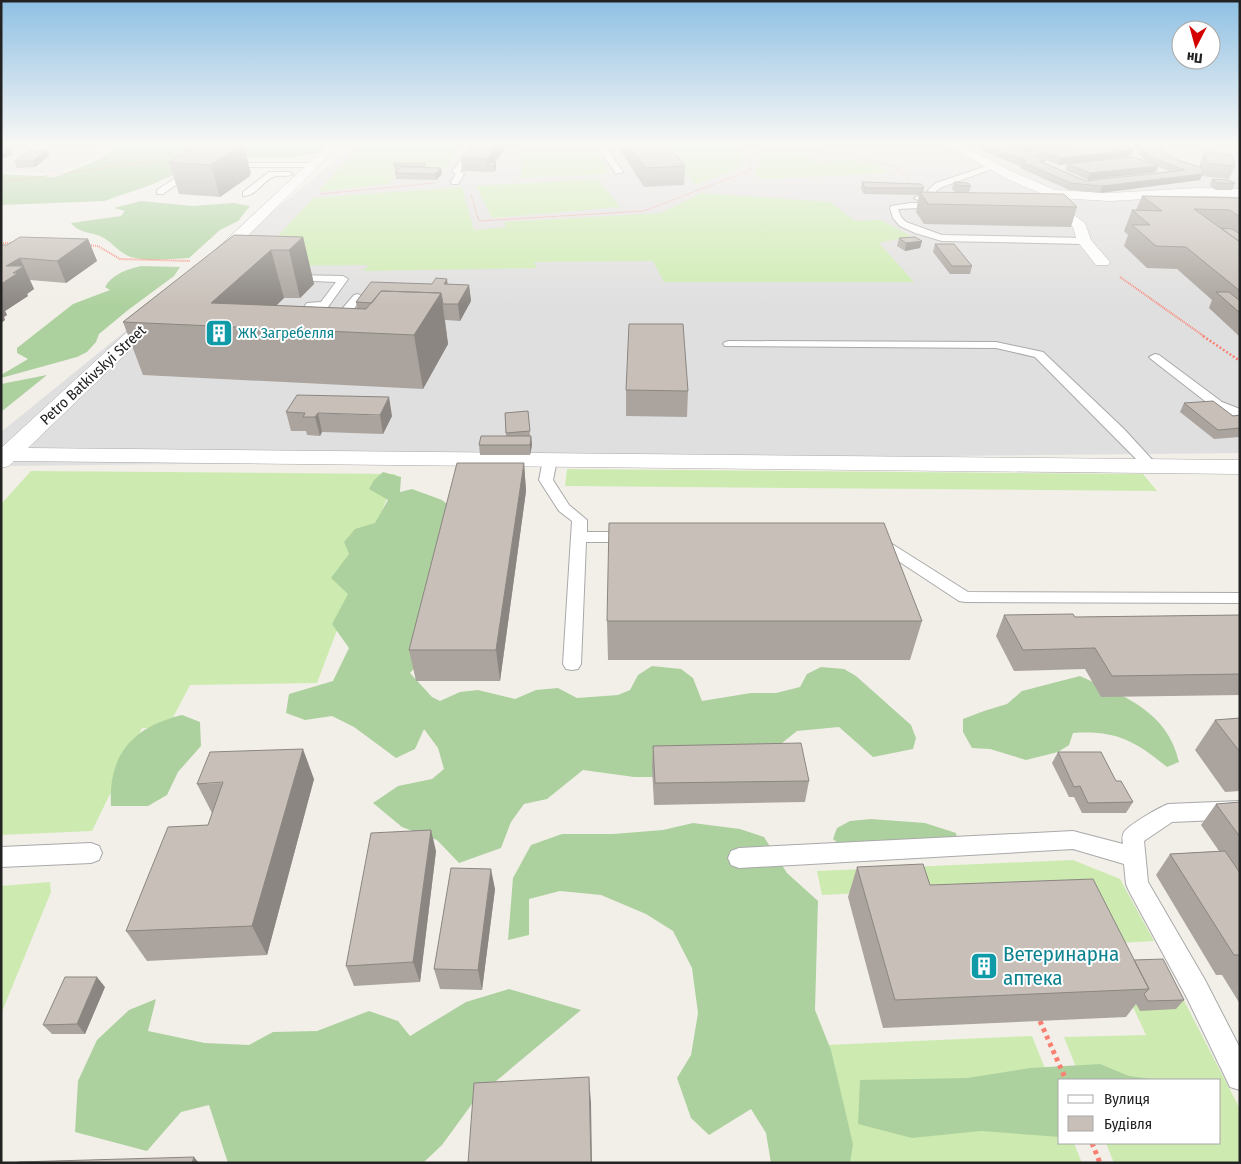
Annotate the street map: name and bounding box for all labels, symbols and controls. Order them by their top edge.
north arrow [1171,20,1221,70]
text: Пн [1186,48,1203,67]
building icon: ЖК Загребелля [204,318,234,348]
street label: Petro Batkivskyi Street [36,321,150,429]
place label: ЖК Загребелля [238,324,334,342]
place label: Ветеринарна аптека [1003,941,1119,991]
building icon: Ветеринарна аптека [969,951,999,981]
legend [1058,1079,1221,1144]
text: Вулиця [1104,1090,1150,1108]
text: Будівля [1104,1115,1152,1133]

